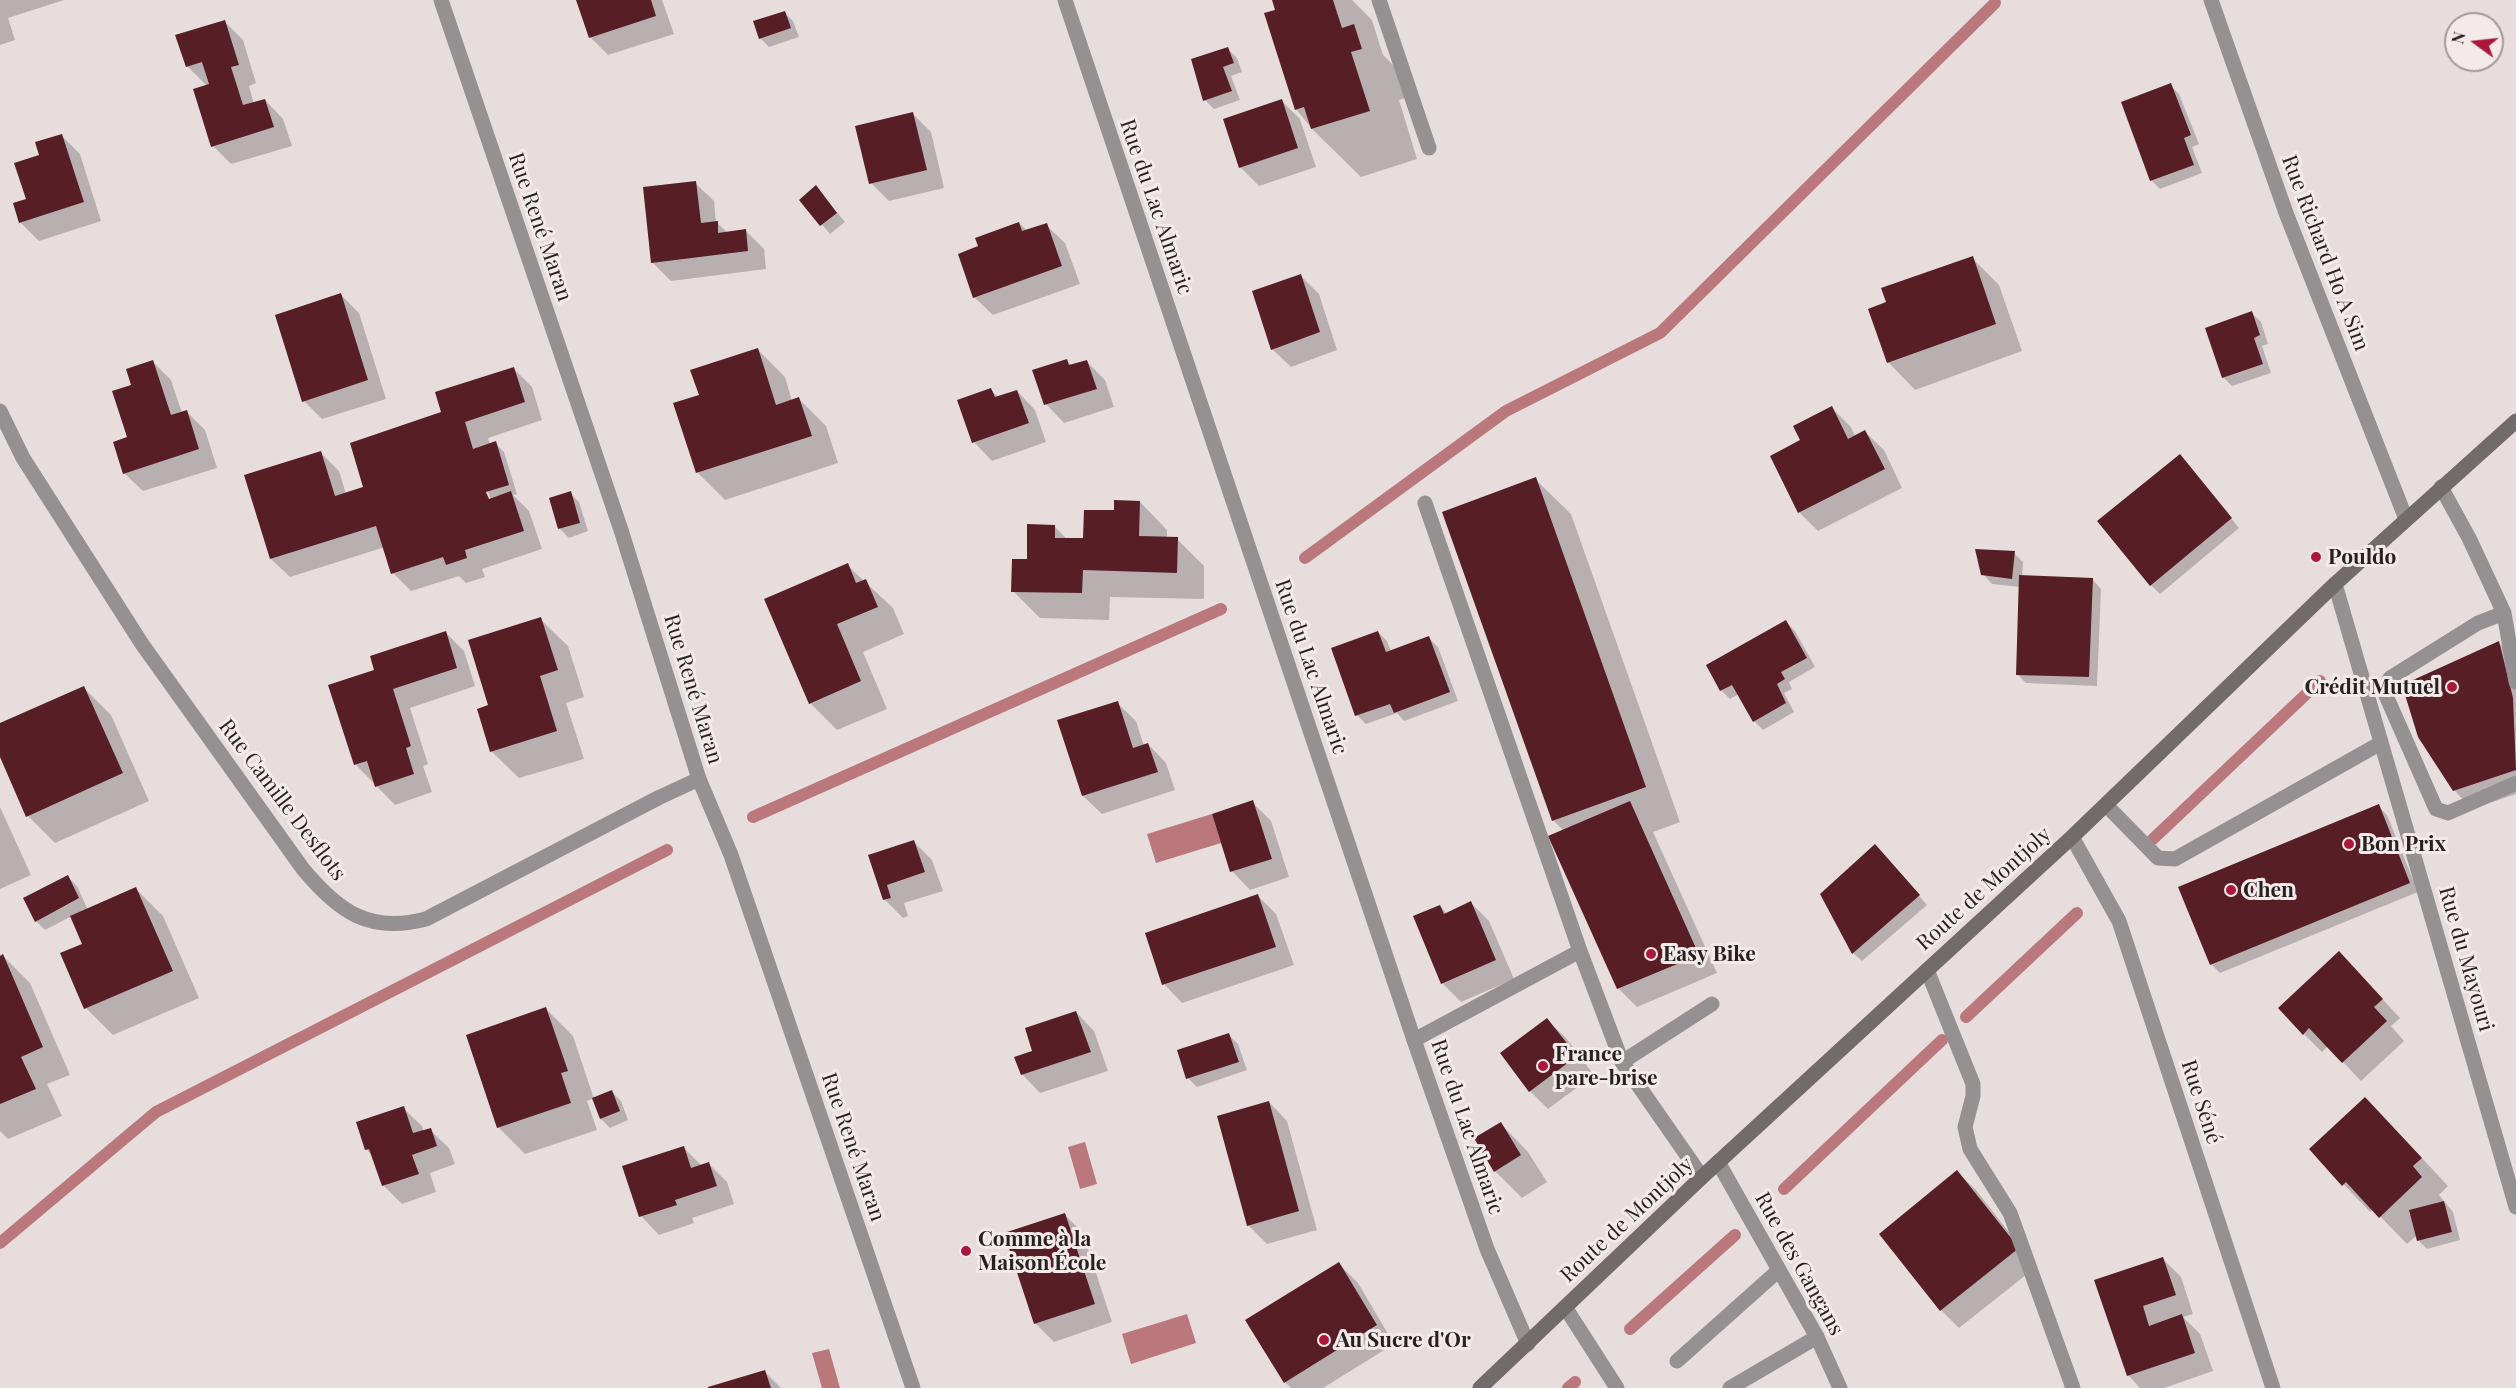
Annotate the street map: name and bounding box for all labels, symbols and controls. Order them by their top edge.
north arrow [2444,12,2504,72]
text: N [2446,29,2470,46]
street label: Rue du Lac Almaric [1114,116,1198,298]
street label: Rue René Maran [503,149,577,305]
street label: Rue Richard Ho A Sim [2276,152,2374,354]
place label: Pouldo [2328,544,2396,570]
marker: Pouldo [2309,550,2323,564]
street label: Rue du Lac Almaric [1269,576,1353,758]
street label: Rue René Maran [658,611,728,767]
place label: Crédit Mutuel [2304,674,2440,700]
marker: Crédit Mutuel [2445,680,2459,694]
street label: Rue Camille Desflots [213,714,351,886]
street label: Route de Montjoly [1912,822,2056,956]
place label: Bon Prix [2361,831,2446,857]
marker: Bon Prix [2342,837,2356,851]
place label: Chen [2243,877,2294,903]
marker: Chen [2224,883,2238,897]
street label: Rue du Mayouri [2433,884,2499,1034]
place label: Easy Bike [1663,941,1756,967]
marker: Easy Bike [1644,947,1658,961]
street label: Rue du Lac Almaric [1425,1036,1509,1218]
place label: France pare-brise [1555,1041,1658,1091]
street label: Rue Séné [2176,1057,2226,1147]
marker: France pare-brise [1536,1059,1550,1073]
street label: Rue René Maran [816,1069,890,1225]
street label: Route de Montjoly [1555,1152,1699,1288]
street label: Rue des Gangans [1749,1188,1849,1340]
place label: Comme à la Maison École [978,1226,1106,1276]
marker: Comme à la Maison École [959,1244,973,1258]
place label: Au Sucre d'Or [1336,1327,1471,1353]
marker: Au Sucre d'Or [1317,1333,1331,1347]

